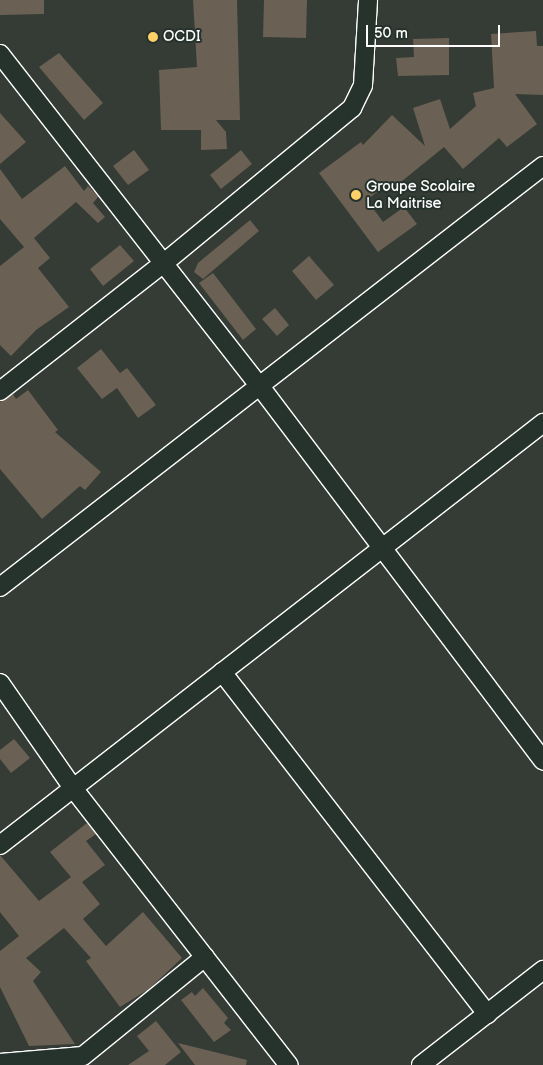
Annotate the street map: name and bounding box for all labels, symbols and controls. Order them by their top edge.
scale bar [368,15,502,47]
text: 50 m [374,24,408,43]
place label: OCDI [163,28,201,46]
marker: OCDI [147,31,159,43]
place label: Groupe Scolaire La Maitrise [366,177,476,212]
marker: Groupe Scolaire La Maitrise [350,189,362,201]

